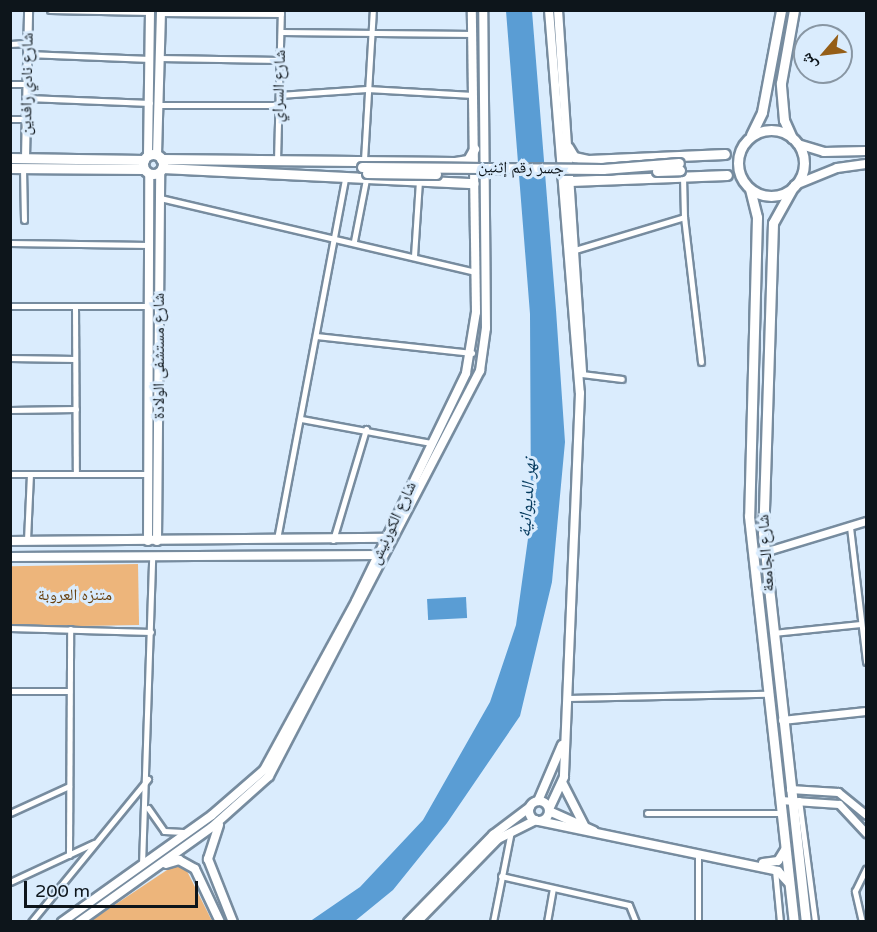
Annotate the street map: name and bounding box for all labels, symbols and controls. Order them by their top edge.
north arrow [793,24,853,84]
street label: شارع نادي رافدين [17,32,37,136]
street label: شارع السراي [268,49,290,123]
text: ش [796,49,822,74]
street label: جسر رقم إثنين [478,158,564,178]
street label: شارع مستشفى الولادة [149,293,169,419]
water label: نهر الديوانية [513,458,541,538]
street label: شارع الكورنيش [365,479,421,567]
street label: شارع الجامعة [754,514,778,592]
park label: متنزه العروبة [38,585,112,605]
scale bar [27,869,201,907]
text: 200 m [35,880,90,902]

